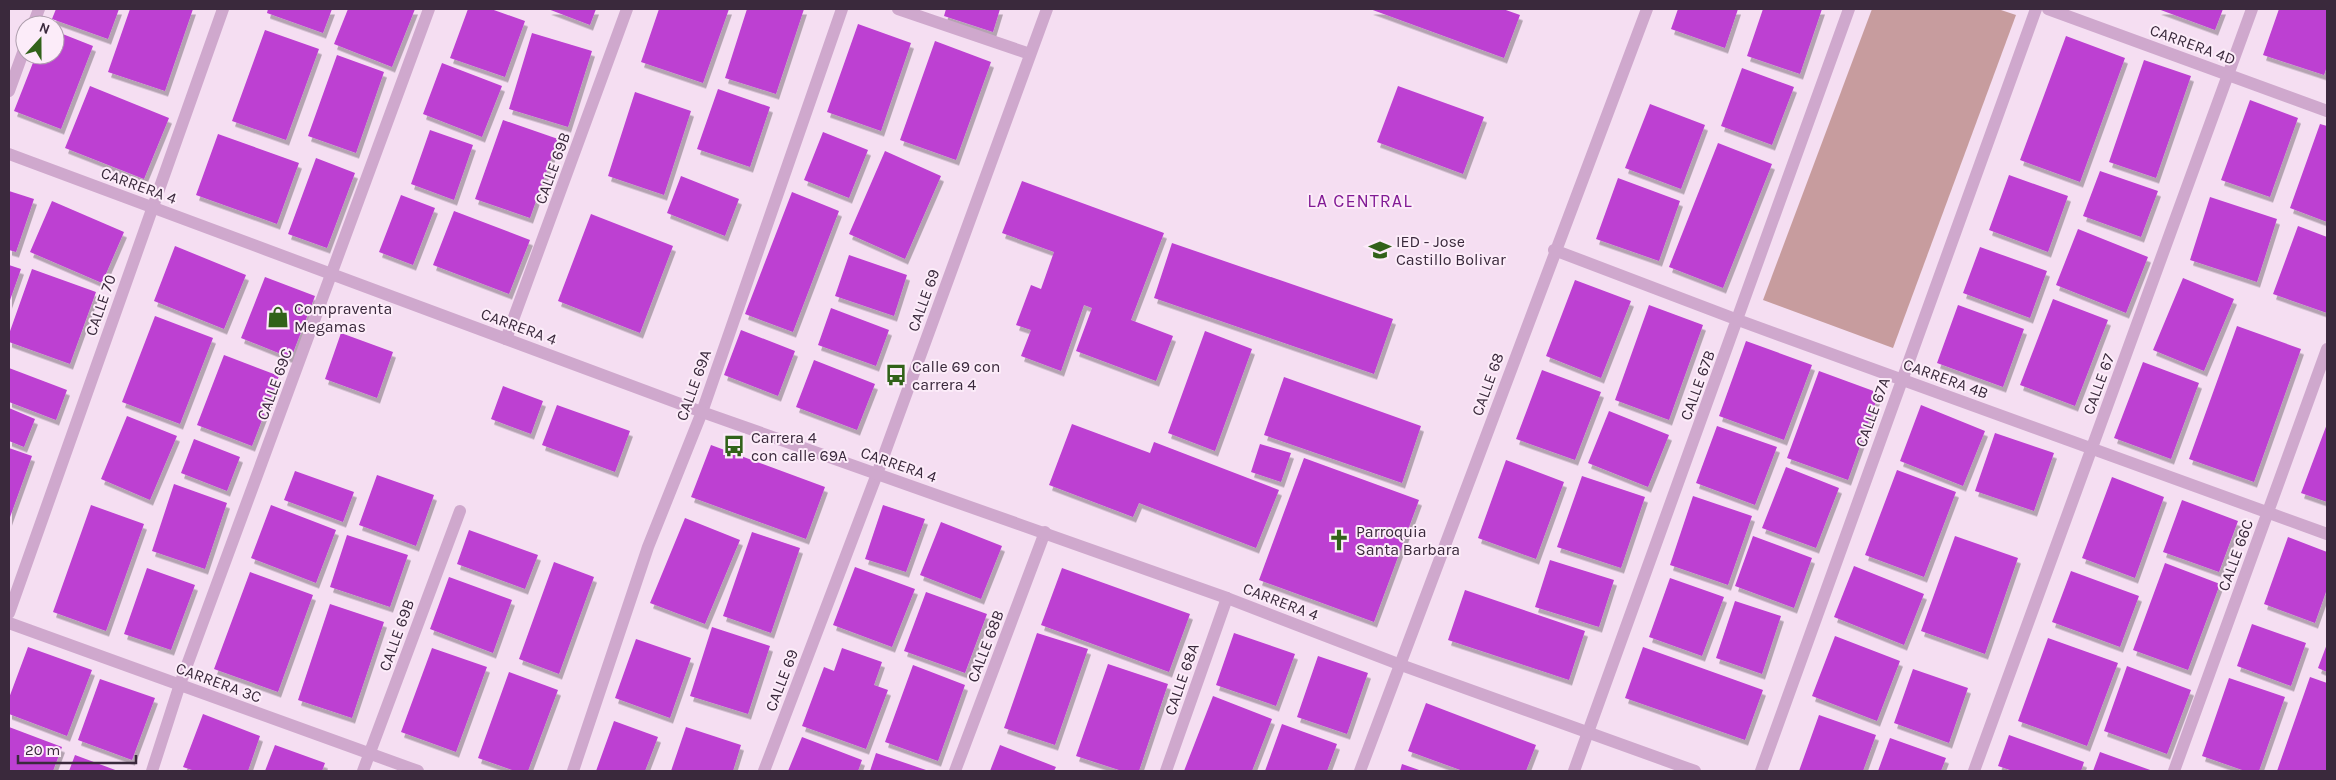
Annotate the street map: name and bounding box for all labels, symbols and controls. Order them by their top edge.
north arrow [15,15,65,65]
text: N [37,19,52,38]
street label: CARRERA 4D [2147,20,2238,69]
street label: CALLE 69B [531,130,574,207]
street label: CARRERA 4 [98,163,179,208]
district label: LA CENTRAL [1307,190,1413,212]
place label: IED - Jose Castillo Bolivar [1396,232,1506,269]
school or university icon: IED - Jose Castillo Bolivar [1367,237,1393,263]
street label: CALLE 69 [903,266,944,334]
street label: CALLE 70 [81,272,120,338]
place label: Compraventa Megamas [294,299,392,336]
shop icon: Compraventa Megamas [265,304,291,330]
street label: CARRERA 4 [478,304,559,349]
street label: CALLE 69C [253,346,296,423]
street label: CALLE 69A [672,347,715,423]
street label: CALLE 67B [1676,347,1719,423]
street label: CALLE 68 [1467,350,1508,418]
street label: CALLE 67 [2079,351,2118,417]
street label: CARRERA 4B [1901,354,1991,403]
place label: Calle 69 con carrera 4 [912,357,1001,394]
bus stop icon: Calle 69 con carrera 4 [883,362,909,388]
street label: CALLE 67A [1851,375,1894,450]
place label: Carrera 4 con calle 69A [751,428,847,465]
bus stop icon: Carrera 4 con calle 69A [721,433,747,459]
street label: CARRERA 4 [858,443,939,486]
street label: CALLE 66C [2214,517,2257,594]
place label: Parroquia Santa Barbara [1356,522,1460,559]
church icon: Parroquia Santa Barbara [1326,527,1352,553]
street label: CARRERA 4 [1240,578,1321,625]
street label: CALLE 69B [375,597,418,674]
street label: CALLE 68B [963,607,1008,685]
street label: CALLE 68A [1160,641,1203,718]
street label: CALLE 69 [761,646,802,714]
street label: CARRERA 3C [173,658,264,707]
scale bar [18,732,135,764]
text: 20 m [25,741,60,759]

